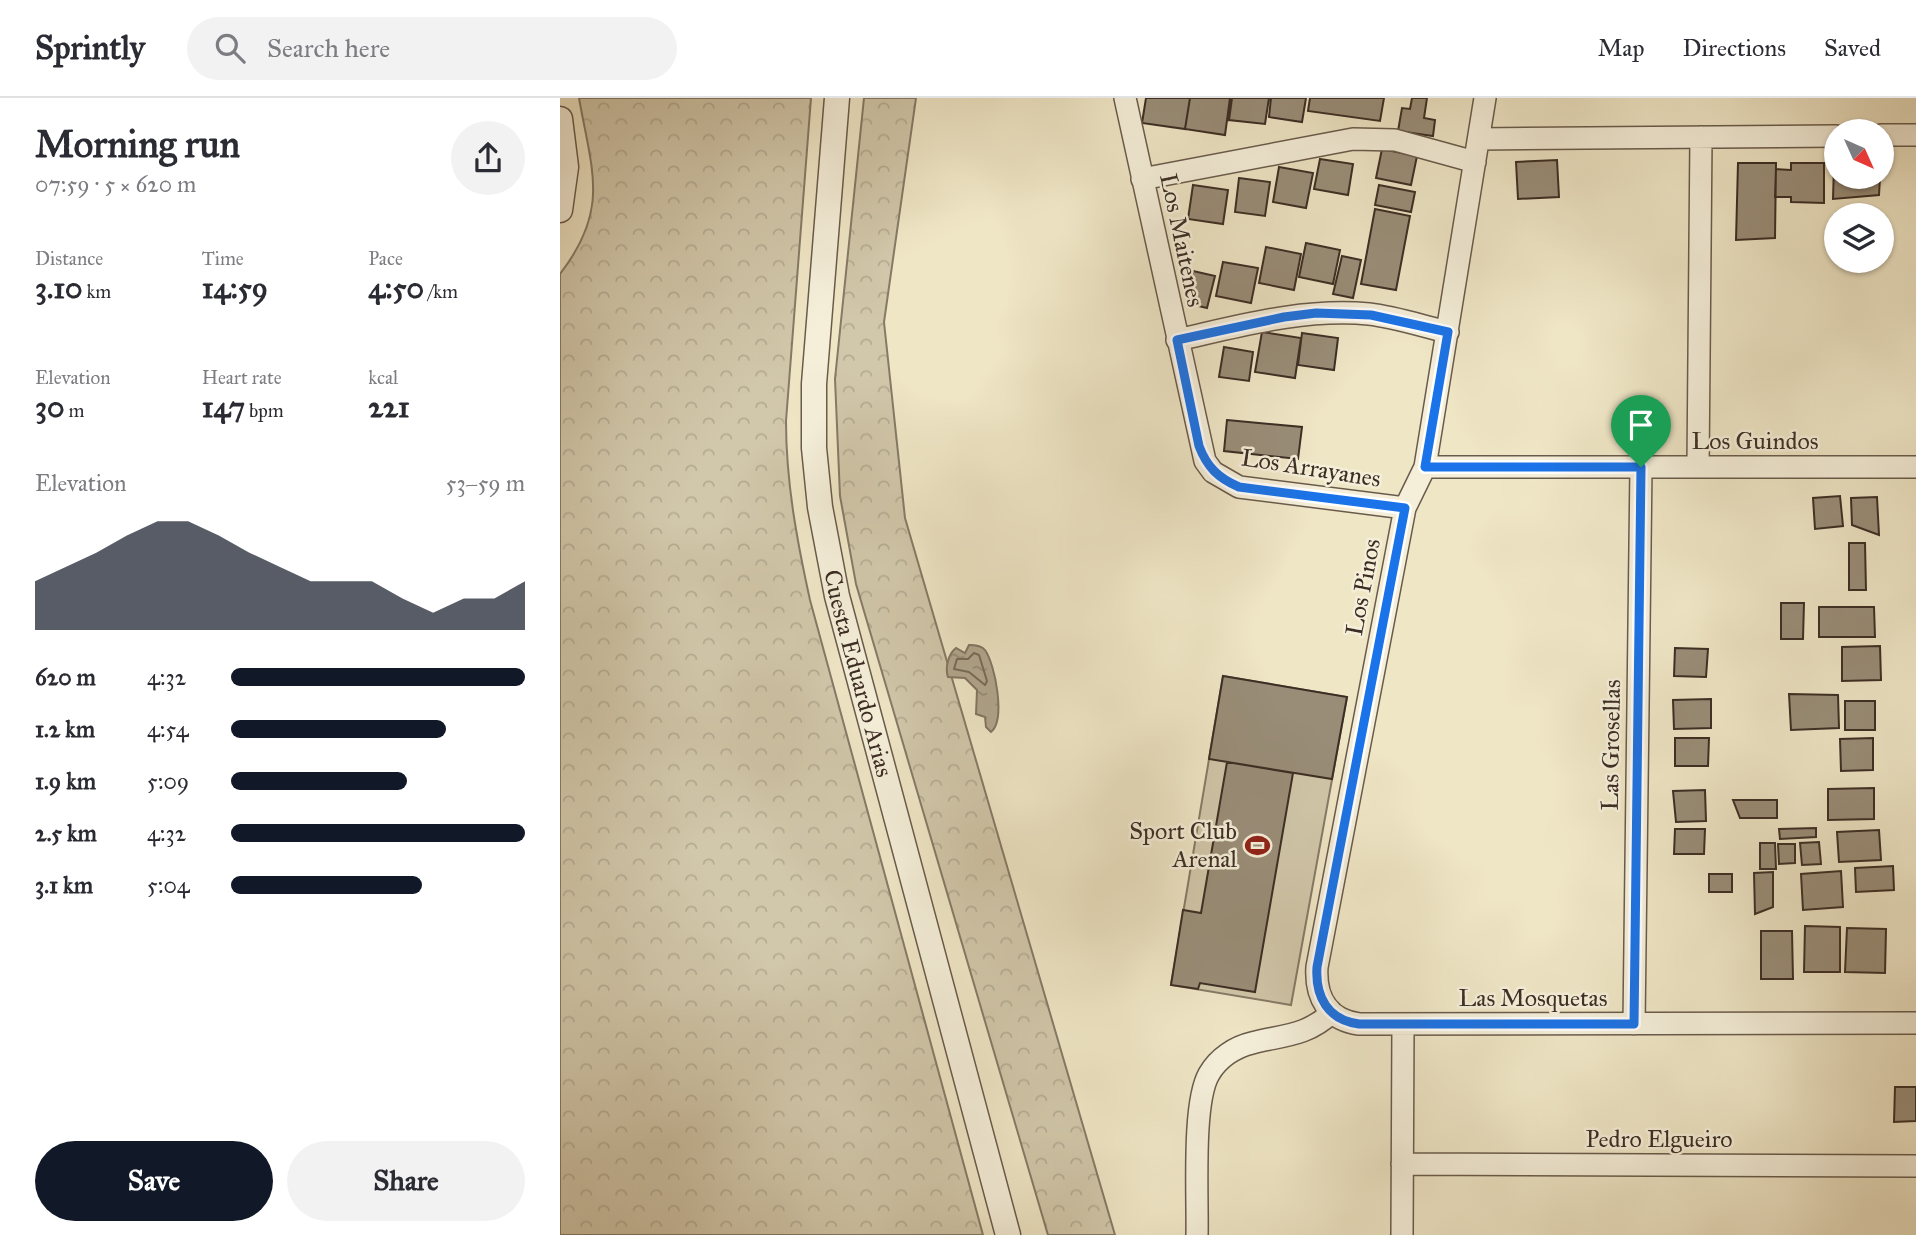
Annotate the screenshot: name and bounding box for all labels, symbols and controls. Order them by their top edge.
search box [187,17,677,80]
text: Sprintly [35,28,145,68]
icon: search [211,29,249,67]
text: Search here [267,32,390,64]
text: Map [1598,33,1645,63]
text: Directions [1683,33,1786,63]
text: Saved [1824,33,1881,63]
north arrow [1824,119,1894,189]
map controls [1824,119,1894,273]
text: Morning run [35,121,240,167]
button: share [451,121,525,195]
text: 07:59 · 5 × 620 m [35,170,196,198]
street label: Los Maitenes [1153,171,1211,309]
button: layers [1824,203,1894,273]
text: Distance [35,247,103,270]
text: Time [202,247,244,270]
text: Pace [368,247,403,270]
text: 3.10 [35,270,82,306]
text: 14:59 [202,270,268,306]
text: 4:50 [368,270,424,306]
text: km [82,280,111,303]
text: /km [424,280,458,303]
text: Elevation [35,366,110,389]
text: Heart rate [202,366,282,389]
text: kcal [368,366,398,389]
text: 30 [35,389,64,425]
text: 147 [202,389,245,425]
text: 221 [368,389,410,425]
pin [1611,395,1671,467]
text: m [64,399,85,422]
text: bpm [245,399,284,422]
icon: arrive [1622,406,1660,444]
street label: Los Guindos [1692,426,1818,456]
street label: Los Arrayanes [1239,442,1383,494]
text: Elevation [35,469,126,497]
text: 53–59 m [446,469,525,497]
street label: Los Pinos [1339,536,1387,638]
street label: Cuesta Eduardo Arias [817,567,900,780]
text: 620 m [35,663,96,691]
text: 4:32 [147,663,186,691]
street label: Las Grosellas [1595,679,1627,811]
text: 1.2 km [35,715,95,743]
text: 4:54 [147,715,189,743]
text: 1.9 km [35,767,96,795]
text: 5:09 [147,767,189,795]
place label: Sport Club Arenal [1129,816,1238,874]
text: 2.5 km [35,819,97,847]
text: 4:32 [147,819,186,847]
sports icon: Sport Club Arenal [1243,831,1271,859]
text: 3.1 km [35,871,93,899]
text: 5:04 [147,871,190,899]
street label: Las Mosquetas [1459,983,1607,1013]
street label: Pedro Elgueiro [1585,1124,1733,1154]
button: Save [35,1141,273,1221]
button: Share [287,1141,525,1221]

